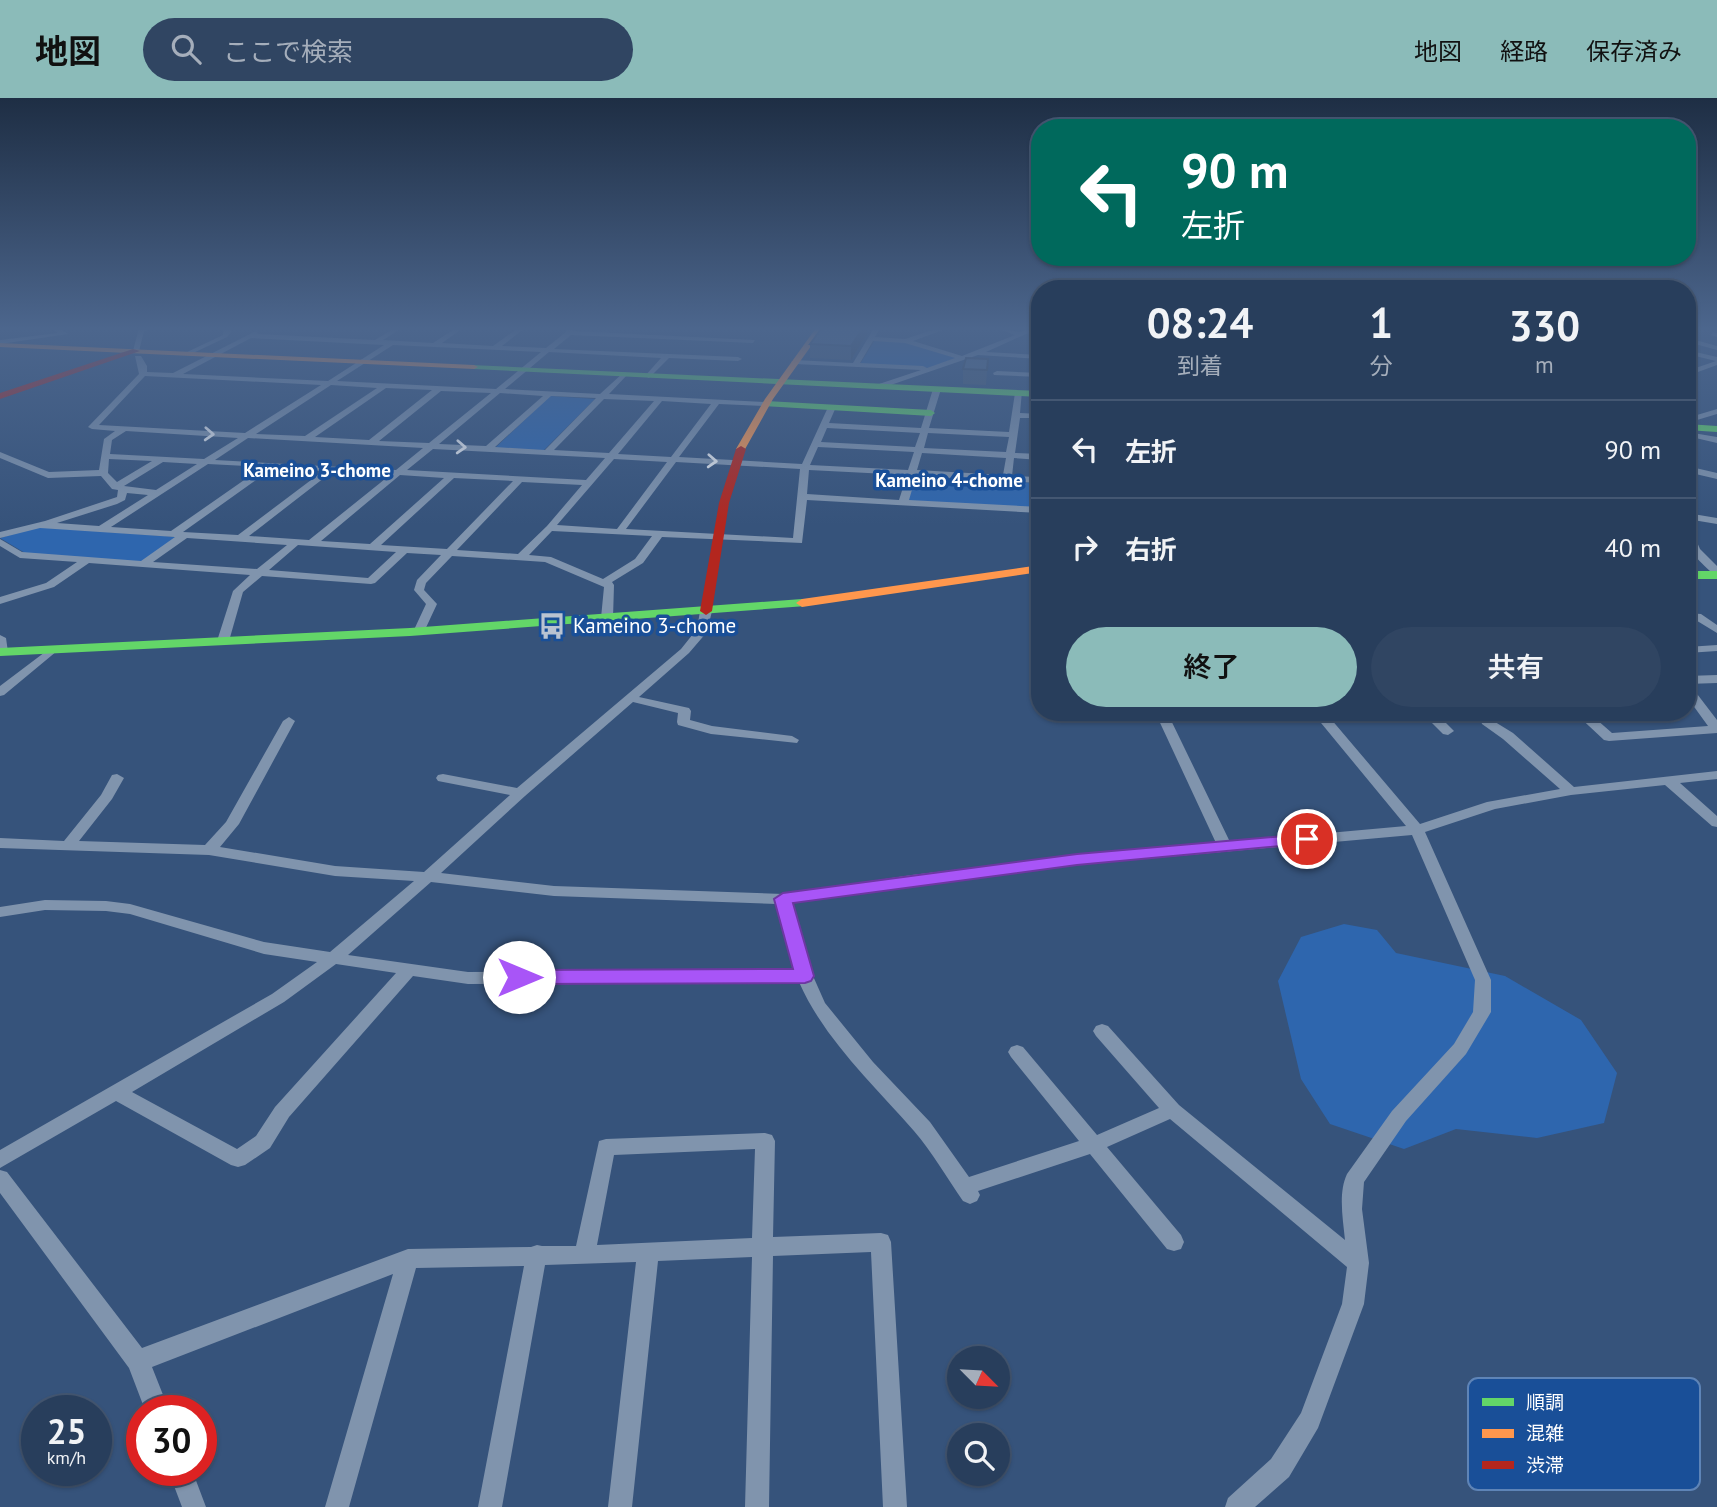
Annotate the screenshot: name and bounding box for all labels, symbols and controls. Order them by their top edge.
search box [143,18,633,81]
text: 地図 [35,29,101,72]
icon: search [167,30,205,68]
text: ここで検索 [223,35,353,68]
text: 地図 [1414,36,1462,67]
text: 経路 [1500,36,1548,67]
text: 保存済み [1586,36,1682,67]
text: 90 m [1181,138,1288,202]
icon: left [1066,147,1157,238]
text: 左折 [1181,204,1245,246]
text: 08:24 [1147,295,1253,350]
text: 1 [1369,295,1393,350]
text: 330 [1509,298,1580,353]
text: m [1535,350,1554,379]
text: 到着 [1177,351,1223,380]
text: 分 [1370,351,1393,380]
one-way arrow [204,426,215,441]
icon: left [1066,430,1104,468]
text: 90 m [1605,433,1661,466]
text: 左折 [1125,435,1177,468]
one-way arrow [456,439,467,454]
one-way arrow [707,453,718,468]
district label: Kameino 3-chome [243,458,391,482]
district label: Kameino 4-chome [875,468,1023,492]
icon: right [1066,528,1104,566]
text: 40 m [1605,531,1661,564]
text: 右折 [1125,533,1177,566]
bus stop icon: Kameino 3-chome [537,611,567,641]
place label: Kameino 3-chome [573,612,736,639]
button: 終了 [1066,627,1357,707]
button: 共有 [1371,627,1661,707]
pin [1277,809,1337,869]
icon: arrive [1288,820,1326,858]
position arrow [482,940,556,1014]
north arrow [947,1346,1010,1409]
map controls [947,1346,1010,1486]
legend [1468,1378,1700,1490]
text: 順調 [1526,1390,1564,1414]
speed limit sign: 30 [126,1395,217,1486]
text: 25 [47,1408,86,1454]
text: 混雑 [1526,1421,1564,1445]
button: search [947,1423,1010,1486]
text: km/h [47,1446,86,1469]
text: 渋滞 [1526,1453,1564,1477]

